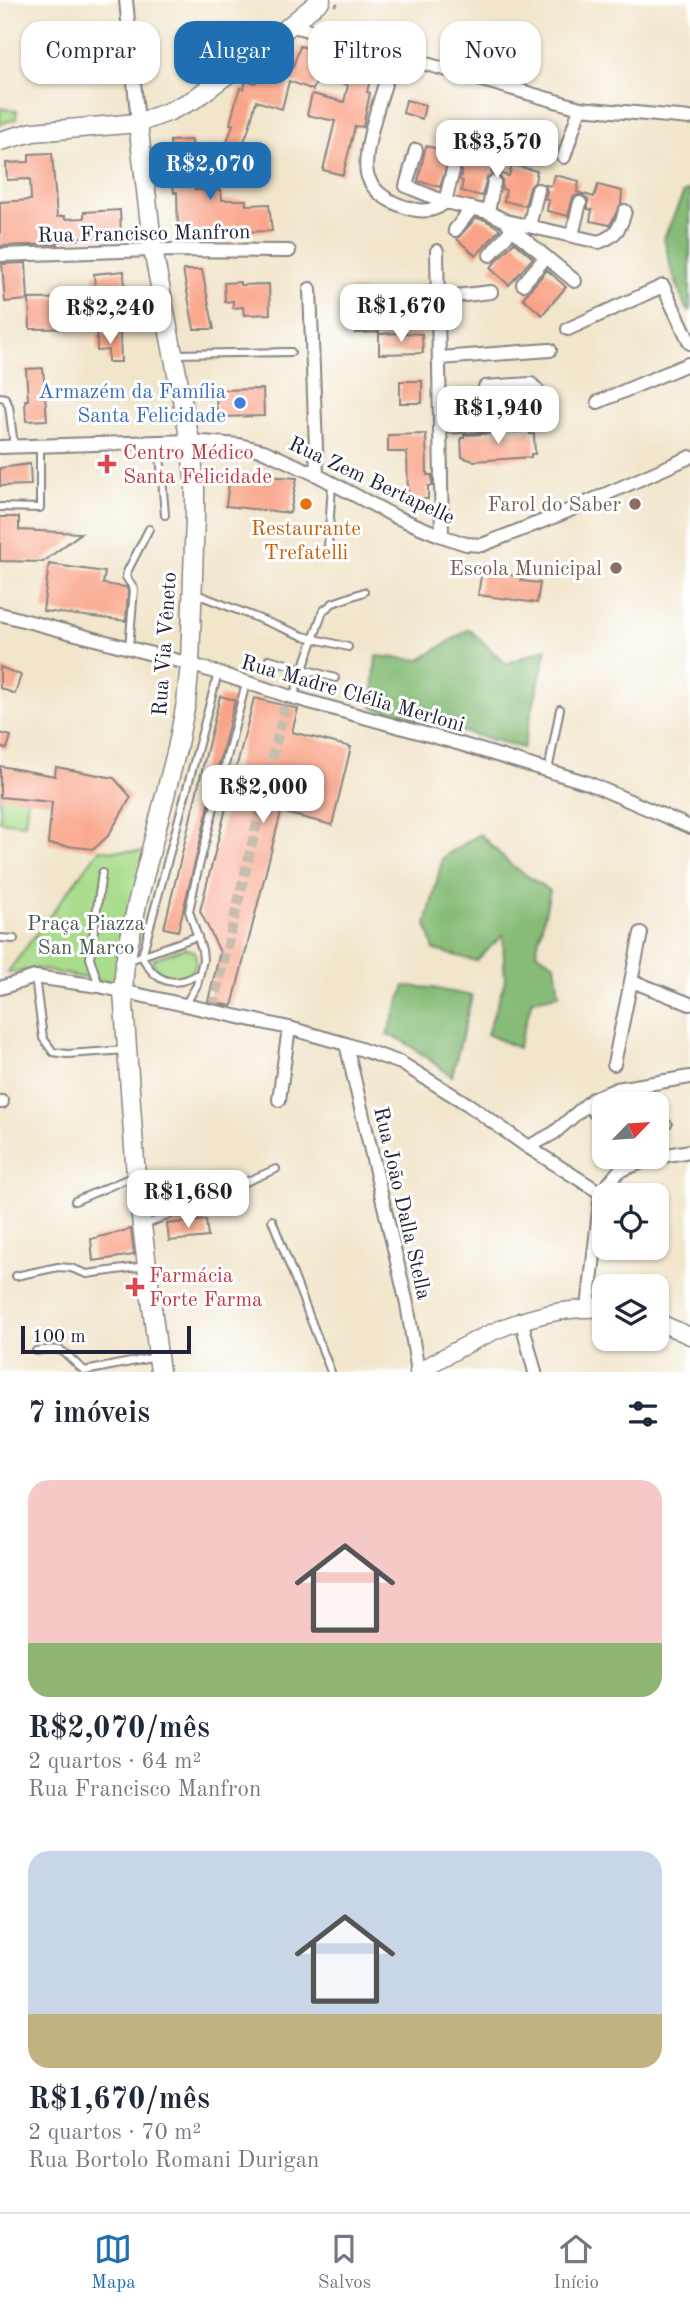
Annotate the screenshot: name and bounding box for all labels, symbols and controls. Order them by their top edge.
chip: Comprar [21,21,160,84]
chip: Alugar [174,21,294,84]
chip: Filtros [308,21,426,84]
chip: Novo [440,21,541,84]
pin: R$3,570 [432,120,562,180]
text: R$3,570 [452,131,542,154]
pin: R$2,070 [145,142,275,202]
text: R$2,070 [165,153,255,176]
street label: Rua Francisco Manfron [37,222,251,247]
pin: R$1,670 [336,284,466,344]
pin: R$2,240 [45,286,175,346]
text: R$1,670 [356,295,446,318]
text: R$2,240 [65,297,155,320]
place label: Armazém da Família Santa Felicidade [38,382,226,427]
pin: R$1,940 [433,386,563,446]
marker: Armazém da Família Santa Felicidade [232,395,248,411]
text: R$1,940 [453,397,543,420]
street label: Rua Zem Bertapelle [285,434,458,529]
place label: Centro Médico Santa Felicidade [123,443,272,488]
marker: Centro Médico Santa Felicidade [97,454,117,474]
place label: Farol do Saber [488,495,621,516]
marker: Restaurante Trefatelli [298,496,314,512]
marker: Farol do Saber [627,496,643,512]
place label: Restaurante Trefatelli [251,519,361,564]
place label: Escola Municipal [449,559,602,580]
marker: Escola Municipal [608,560,624,576]
street label: Rua Via Vêneto [150,571,181,717]
street label: Rua Madre Clélia Merloni [238,652,467,736]
pin: R$2,000 [198,766,328,825]
text: R$2,000 [218,776,308,799]
park label: Praça Piazza San Marco [27,914,145,959]
north arrow [592,1092,668,1169]
map controls [592,1092,669,1351]
street label: Rua João Dalla Stella [369,1105,434,1302]
pin: R$1,680 [123,1170,253,1230]
text: R$1,680 [143,1181,233,1204]
button: locate [592,1183,669,1260]
place label: Farmácia Forte Farma [149,1266,262,1311]
button: layers [592,1274,669,1351]
marker: Farmácia Forte Farma [127,1279,143,1295]
scale bar [21,1323,191,1355]
text: 100 m [32,1328,85,1347]
icon: filters [624,1395,662,1433]
text: 7 imóveis [28,1399,150,1429]
icon: home [282,1525,408,1651]
text: R$2,070/mês [28,1714,210,1744]
text: 2 quartos · 64 m² [28,1750,201,1773]
text: Rua Francisco Manfron [28,1778,261,1801]
icon: home [282,1896,408,2022]
text: R$1,670/mês [28,2085,210,2115]
text: 2 quartos · 70 m² [28,2121,201,2144]
text: Rua Bortolo Romani Durigan [28,2149,319,2172]
tab: Mapa [91,2230,136,2295]
tab: Salvos [318,2230,371,2295]
tab: Início [553,2230,599,2295]

